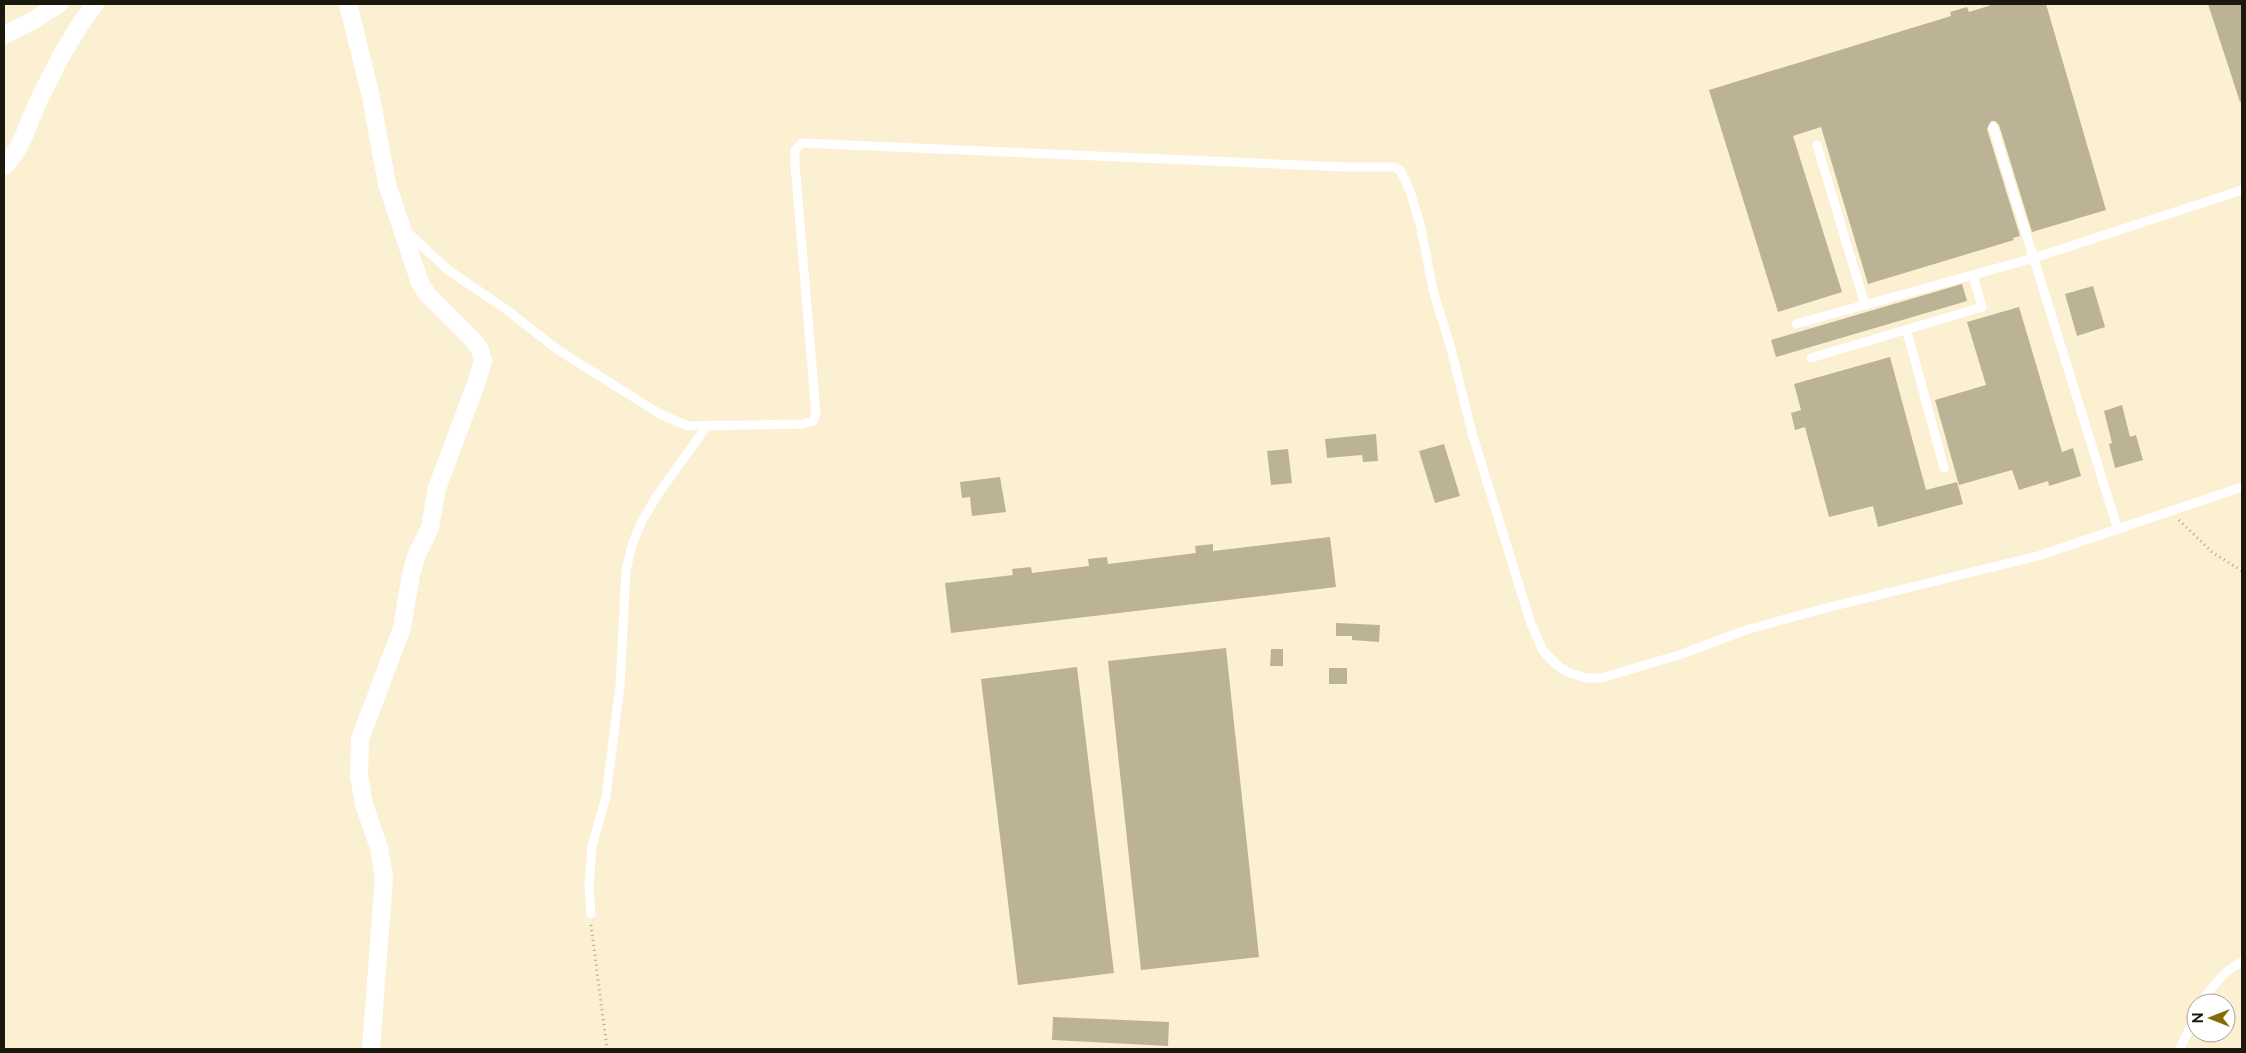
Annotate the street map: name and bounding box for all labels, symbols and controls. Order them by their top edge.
north arrow [2186,993,2236,1043]
text: N [2190,1013,2206,1023]

